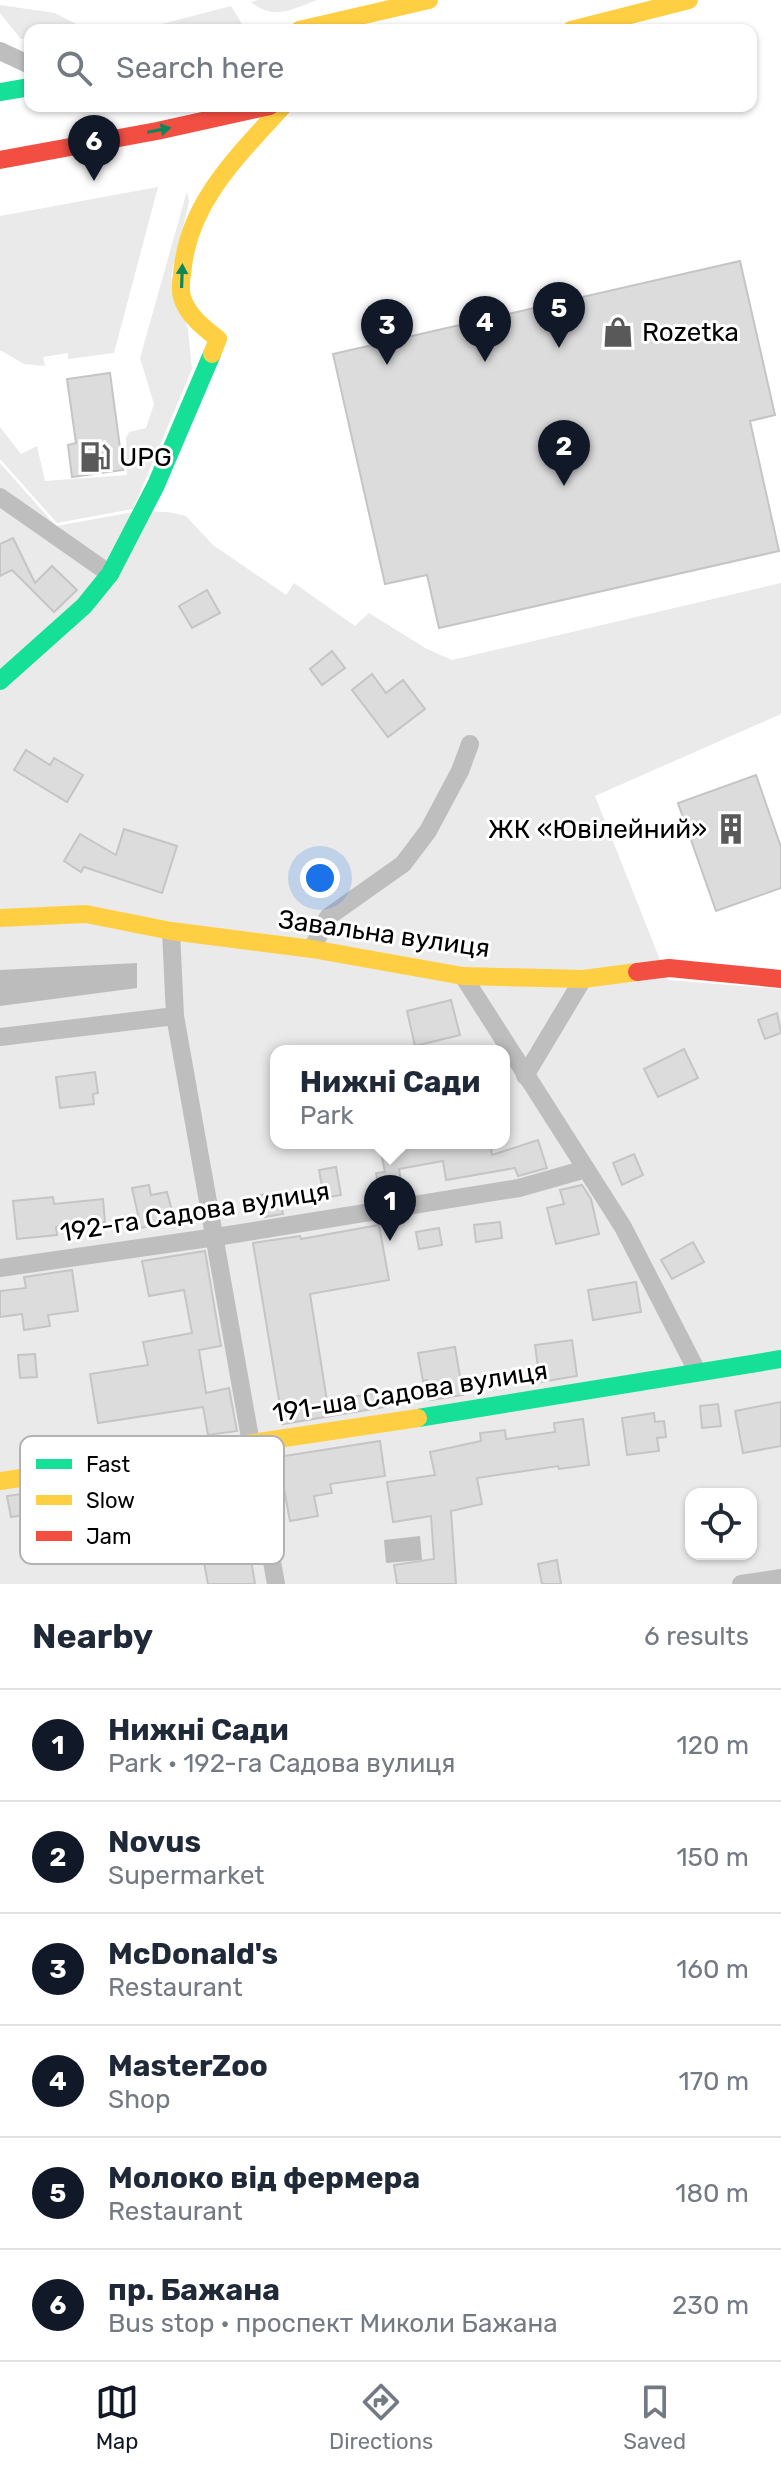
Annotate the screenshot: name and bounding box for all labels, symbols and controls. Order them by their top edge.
search box [24,24,757,112]
icon: search [52,46,96,90]
text: Search here [116,50,284,86]
pin: 6 [68,115,120,181]
one-way arrow [147,123,172,136]
one-way arrow [175,263,188,288]
pin: 5 [533,282,585,348]
pin: 4 [459,296,511,362]
pin: 3 [361,299,413,365]
shop icon: Rozetka [601,315,635,349]
place label: Rozetka [642,317,739,348]
pin: 2 [538,420,590,486]
fuel station icon: UPG [78,440,112,474]
place label: UPG [119,442,172,473]
building icon: ЖК «Ювілейний» [714,812,748,846]
place label: ЖК «Ювілейний» [488,814,707,845]
your location [300,858,340,898]
street label: Завальна вулиця [276,904,492,964]
popup [270,1045,510,1149]
text: Нижні Сади [300,1064,480,1100]
text: Park [300,1100,354,1131]
street label: 192-га Садова вулиця [58,1175,332,1249]
pin: 1 [364,1175,416,1241]
street label: 191-ша Садова вулиця [270,1355,550,1429]
legend [20,1436,284,1564]
text: Fast [86,1451,131,1478]
text: Slow [86,1487,135,1514]
map controls [685,1488,757,1560]
button: locate [685,1488,757,1560]
text: Jam [86,1523,132,1550]
text: Nearby [32,1616,153,1657]
text: 6 results [644,1621,749,1652]
text: Нижні Сади [108,1712,289,1748]
text: 1 [52,1730,64,1761]
text: 120 m [677,1730,749,1761]
text: Park · 192-га Садова вулиця [108,1748,456,1779]
text: Novus [108,1824,201,1860]
text: 2 [50,1842,66,1873]
text: 150 m [676,1842,749,1873]
text: Supermarket [108,1860,265,1891]
text: McDonald's [108,1936,278,1972]
text: 3 [49,1954,67,1985]
text: 160 m [676,1954,749,1985]
text: Restaurant [108,1972,243,2003]
text: MasterZoo [108,2048,268,2084]
text: 4 [49,2066,67,2097]
text: 170 m [679,2066,749,2097]
text: Shop [108,2084,170,2115]
text: Молоко від фермера [108,2160,420,2196]
text: 5 [50,2178,66,2209]
text: 180 m [675,2178,749,2209]
text: Restaurant [108,2196,243,2227]
text: пр. Бажана [108,2272,280,2308]
text: 6 [50,2290,66,2321]
text: 230 m [672,2290,749,2321]
text: Bus stop · проспект Миколи Бажана [108,2308,558,2339]
tab: Map [95,2380,139,2455]
tab: Directions [329,2380,433,2455]
tab: Saved [623,2380,686,2455]

